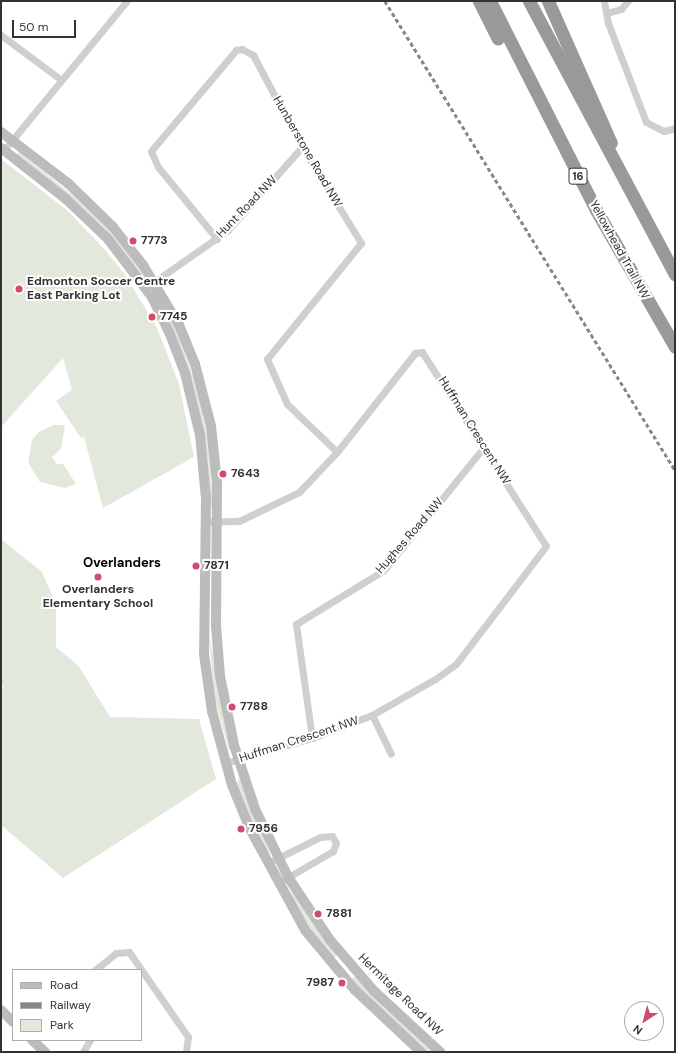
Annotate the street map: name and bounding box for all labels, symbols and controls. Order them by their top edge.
scale bar [14,12,78,38]
text: 50 m [19,19,48,35]
street label: Hunberstone Road NW [269,94,345,210]
road number: 16 [568,167,588,185]
street label: Hunt Road NW [214,173,280,241]
street label: Yellowhead Trail NW [586,198,652,302]
place label: 7773 [141,234,167,248]
marker: 7773 [128,236,138,246]
place label: Edmonton Soccer Centre East Parking Lot [27,275,175,303]
marker: Edmonton Soccer Centre East Parking Lot [14,284,24,294]
place label: 7745 [160,310,188,324]
marker: 7745 [147,312,157,322]
street label: Huffman Crescent NW [435,374,513,488]
place label: 7643 [231,467,260,481]
marker: 7643 [218,469,228,479]
street label: Hughes Road NW [373,495,447,577]
district label: Overlanders [83,555,161,571]
place label: 7871 [204,559,229,573]
marker: 7871 [191,561,201,571]
marker: Overlanders Elementary School [93,572,103,582]
place label: Overlanders Elementary School [43,583,153,611]
place label: 7788 [240,700,268,714]
marker: 7788 [227,702,237,712]
street label: Huffman Crescent NW [238,714,360,766]
place label: 7956 [249,822,278,836]
marker: 7956 [236,824,246,834]
place label: 7881 [326,907,352,921]
marker: 7881 [313,909,323,919]
street label: Hermitage Road NW [355,951,445,1039]
legend [12,969,142,1041]
place label: 7987 [306,976,334,990]
text: Road [50,977,78,993]
marker: 7987 [337,978,347,988]
text: Railway [50,997,91,1013]
north arrow [624,1001,664,1041]
text: Park [50,1017,74,1033]
text: N [630,1022,645,1038]

